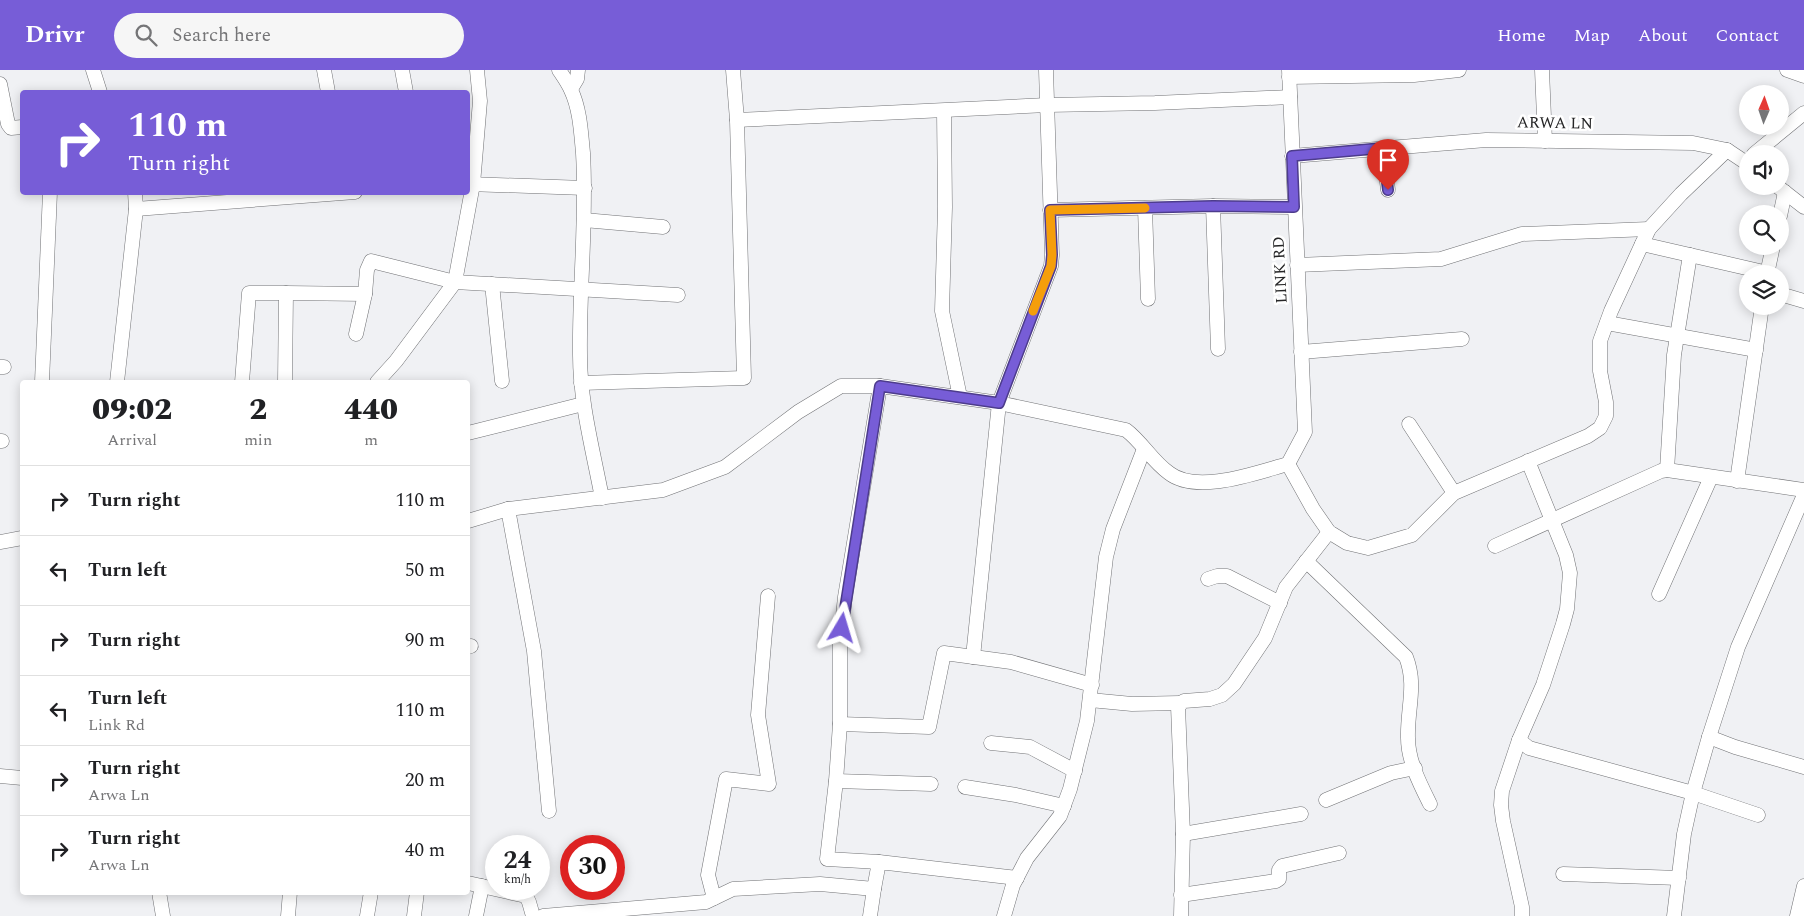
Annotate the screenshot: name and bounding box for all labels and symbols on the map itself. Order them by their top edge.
north arrow [1739,85,1789,135]
street label: ARWA LN [1517,110,1593,136]
pin [1367,139,1409,190]
street label: LINK RD [1266,236,1294,304]
position arrow [815,601,867,653]
speed limit sign: 30 [560,835,625,900]

